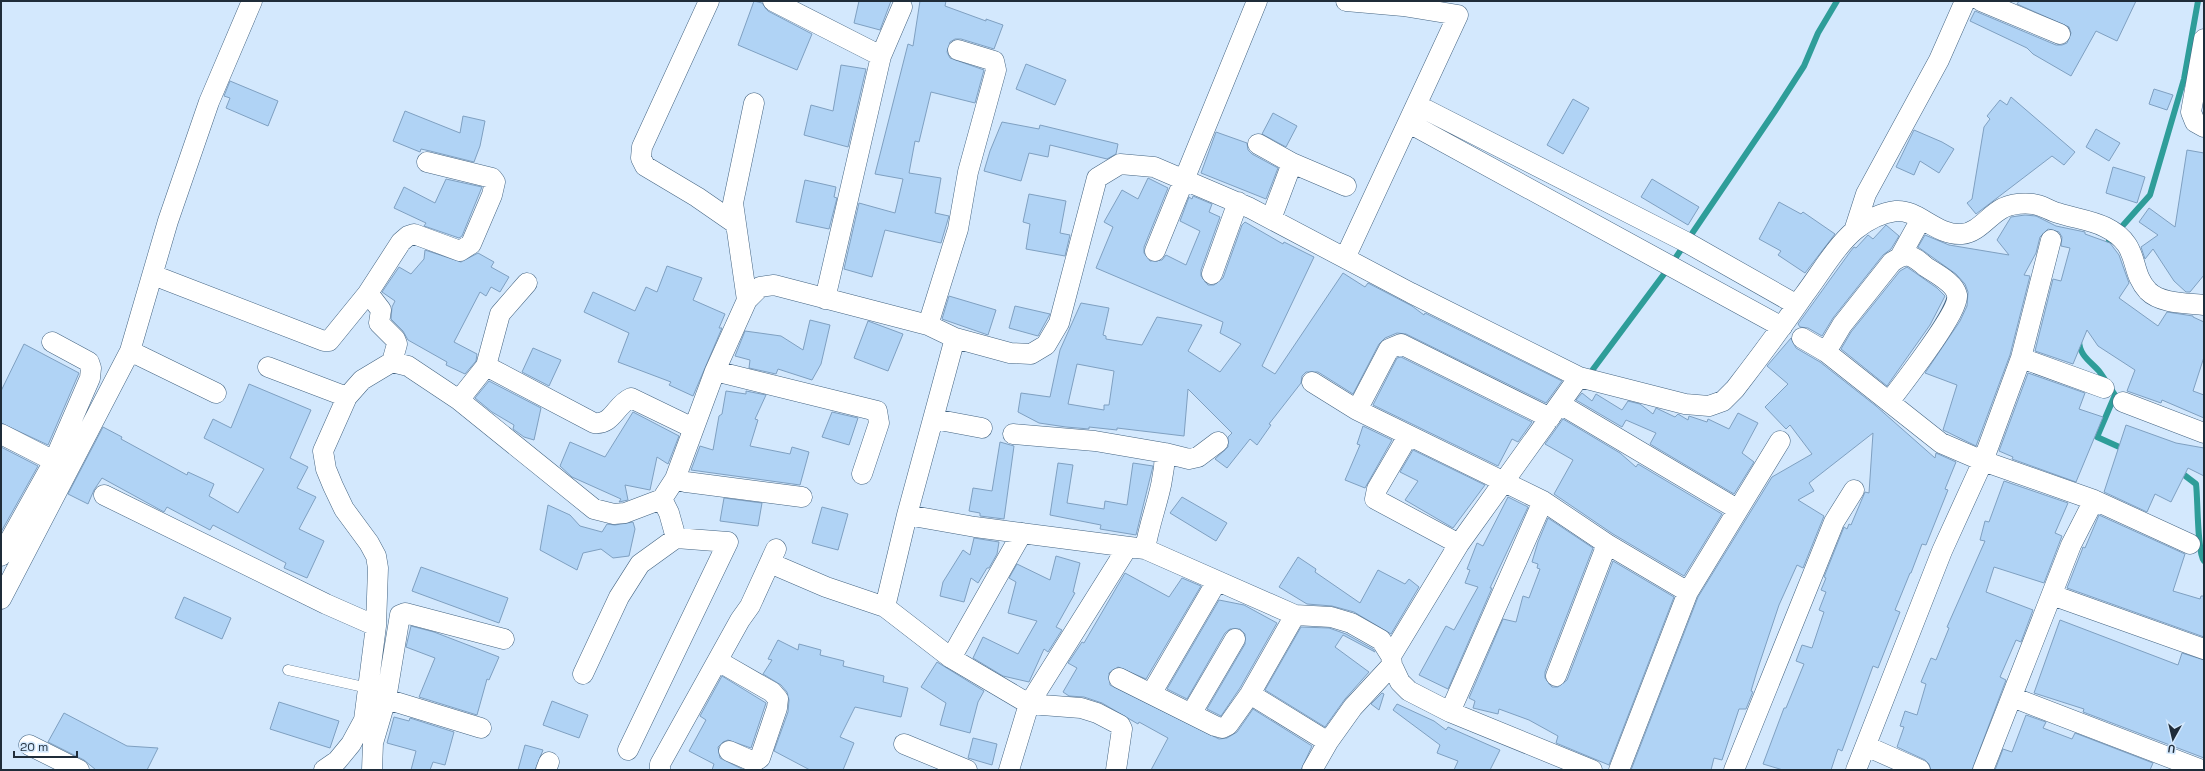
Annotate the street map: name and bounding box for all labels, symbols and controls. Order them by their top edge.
north arrow [2153,719,2193,759]
scale bar [14,733,77,759]
text: 20 m [20,739,48,755]
text: U [2167,741,2176,756]

